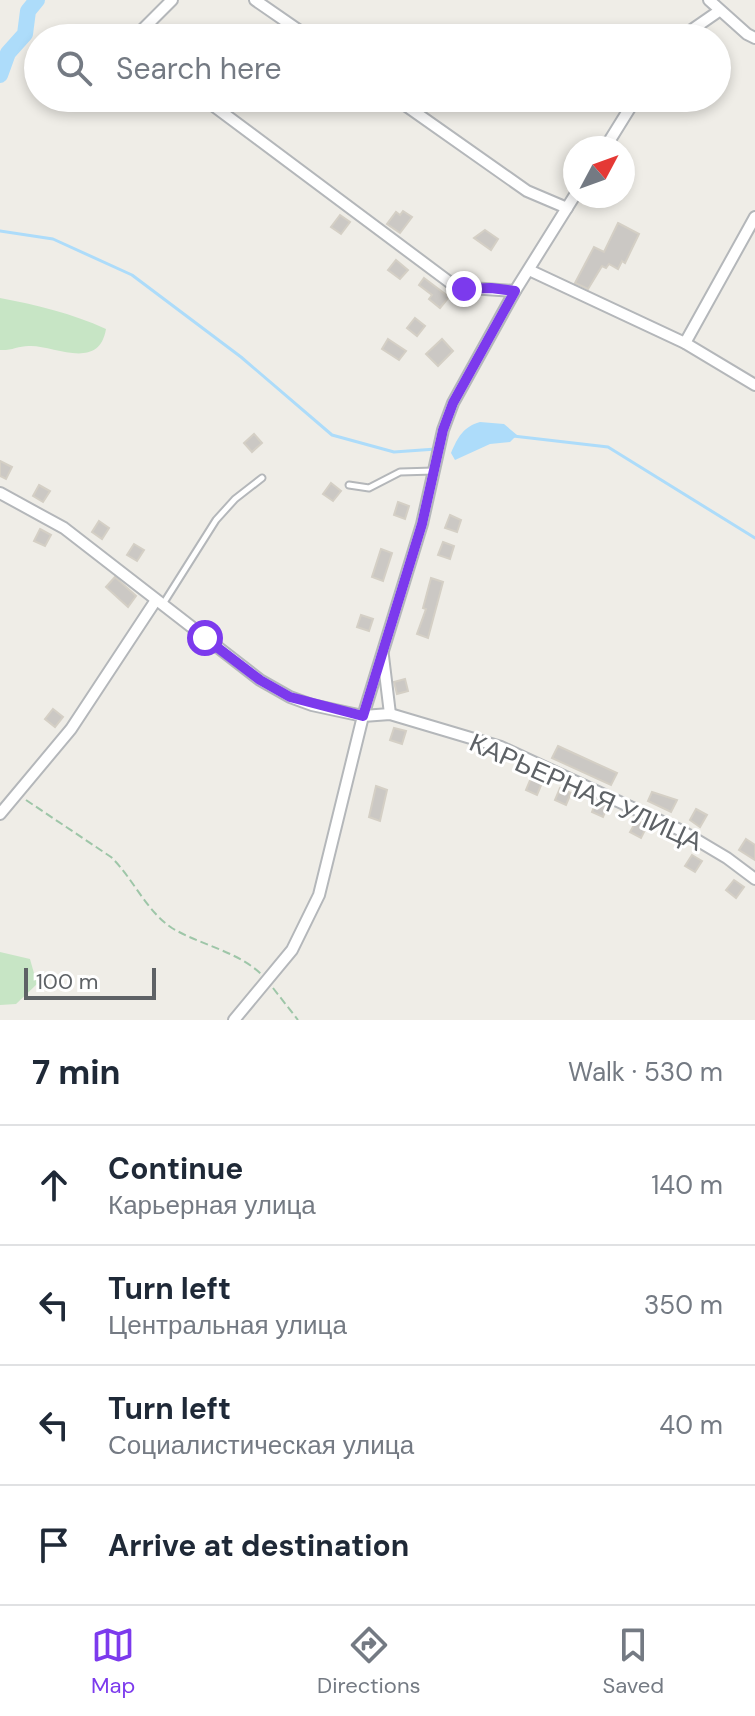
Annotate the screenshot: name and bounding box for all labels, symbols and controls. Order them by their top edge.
search box [24,24,731,112]
icon: search [52,46,96,90]
text: Search here [116,49,282,88]
north arrow [563,136,635,208]
route end [446,271,482,307]
route start [187,620,223,656]
street label: КАРЬЕРНАЯ УЛИЦА [464,725,708,859]
scale bar [24,964,156,1000]
text: 100 m [36,967,98,996]
text: 7 min [32,1050,121,1095]
text: Walk · 530 m [568,1055,723,1089]
text: Continue [108,1149,243,1188]
icon: ahead [32,1163,76,1207]
text: 140 m [651,1168,723,1202]
text: Карьерная улица [108,1188,316,1222]
text: Turn left [108,1269,231,1308]
icon: left [32,1283,76,1327]
text: 350 m [644,1288,723,1322]
text: Центральная улица [108,1308,347,1342]
text: Turn left [108,1389,231,1428]
icon: left [32,1403,76,1447]
text: 40 m [659,1408,723,1442]
text: Социалистическая улица [108,1428,414,1462]
icon: arrive [32,1523,76,1567]
text: Arrive at destination [108,1526,409,1565]
tab: Map [91,1623,135,1700]
tab: Directions [317,1623,421,1700]
tab: Saved [602,1623,664,1700]

